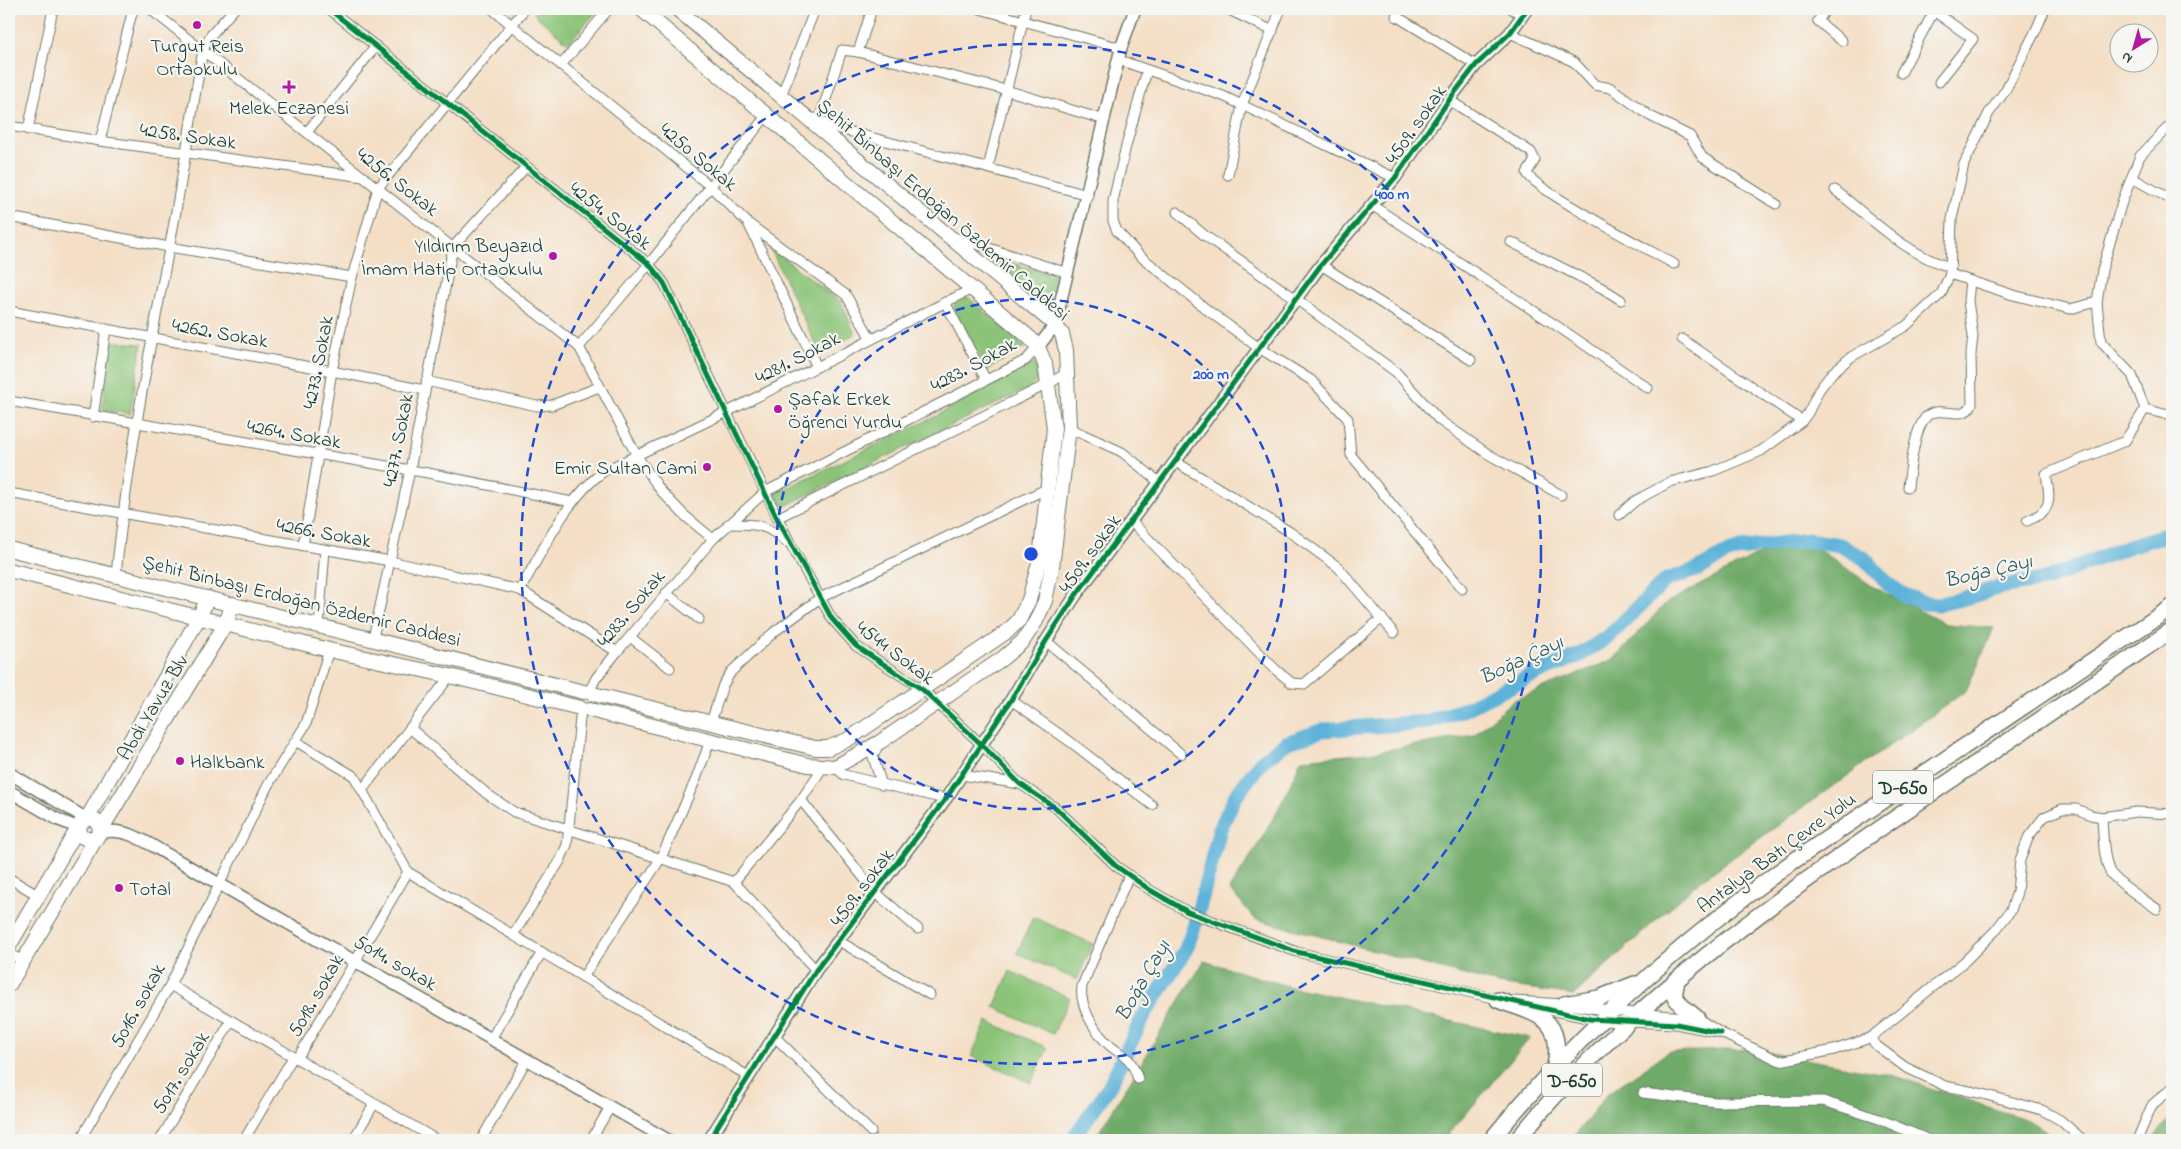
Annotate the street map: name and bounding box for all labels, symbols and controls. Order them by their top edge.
marker: Turgut Reis Ortaokulu [191,19,203,31]
north arrow [2108,22,2158,72]
place label: Turgut Reis Ortaokulu [150,33,244,85]
text: N [2117,46,2137,68]
street label: 4509. sokak [1379,79,1455,171]
marker: Melek Eczanesi [283,81,295,93]
street label: Şehit Binbaşı Erdoğan Özdemir Caddesi [809,93,1075,330]
place label: Melek Eczanesi [229,95,349,124]
street label: 4258. Sokak [138,116,238,159]
street label: 4250 Sokak [652,117,743,199]
street label: 4256. Sokak [349,141,444,225]
street label: 4254. Sokak [562,175,657,259]
text: 400 m [1374,184,1410,206]
place label: Yıldırım Beyazıd İmam Hatip Ortaokulu [361,233,543,285]
marker: Yıldırım Beyazıd İmam Hatip Ortaokulu [547,250,559,262]
street label: 4262. Sokak [169,312,270,357]
street label: 4273. Sokak [296,313,343,412]
street label: 4281. Sokak [751,325,846,393]
street label: 4283. Sokak [926,331,1023,401]
text: 200 m [1192,364,1229,386]
place label: Şafak Erkek Öğrenci Yurdu [788,386,902,439]
street label: 4277. Sokak [376,391,423,490]
marker: Şafak Erkek Öğrenci Yurdu [772,403,784,415]
street label: 4264. Sokak [244,413,343,458]
place label: Emir Sultan Cami [554,455,697,484]
marker: Emir Sultan Cami [701,461,713,473]
street label: 4509. sokak [1052,509,1130,600]
street label: 4266. Sokak [274,512,373,557]
centre of rings [1022,545,1040,563]
water label: Boğa Çayı [1942,547,2037,598]
street label: Şehit Binbaşı Erdoğan Özdemir Caddesi [139,549,464,657]
street label: 4283. Sokak [591,564,673,655]
street label: 4544 Sokak [849,615,940,693]
water label: Boğa Çayı [1475,628,1570,694]
street label: Abdi Yavuz Blv [111,650,197,767]
place label: Halkbank [190,749,265,778]
marker: Halkbank [174,755,186,767]
road number: D-650 [1873,770,1933,804]
street label: Antalya Batı Çevre Yolu [1692,786,1863,922]
street label: 4509. sokak [824,843,902,934]
place label: Total [129,876,171,905]
marker: Total [113,882,125,894]
street label: 5014. sokak [348,929,442,1000]
water label: Boğa Çayı [1108,934,1181,1028]
street label: 5018. sokak [282,949,353,1043]
street label: 5016. sokak [104,958,174,1054]
street label: 5017. sokak [146,1026,218,1120]
road number: D-650 [1542,1064,1602,1096]

